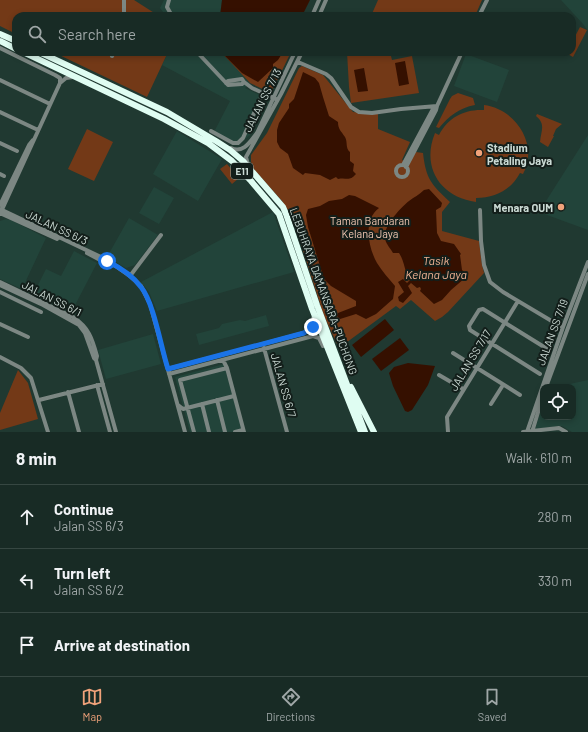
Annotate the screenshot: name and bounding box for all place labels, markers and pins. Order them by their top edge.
place label: Stadium Petaling Jaya [487,141,552,167]
marker: Stadium Petaling Jaya [474,148,484,158]
place label: Menara OUM [494,201,553,214]
marker: Menara OUM [556,202,566,212]

